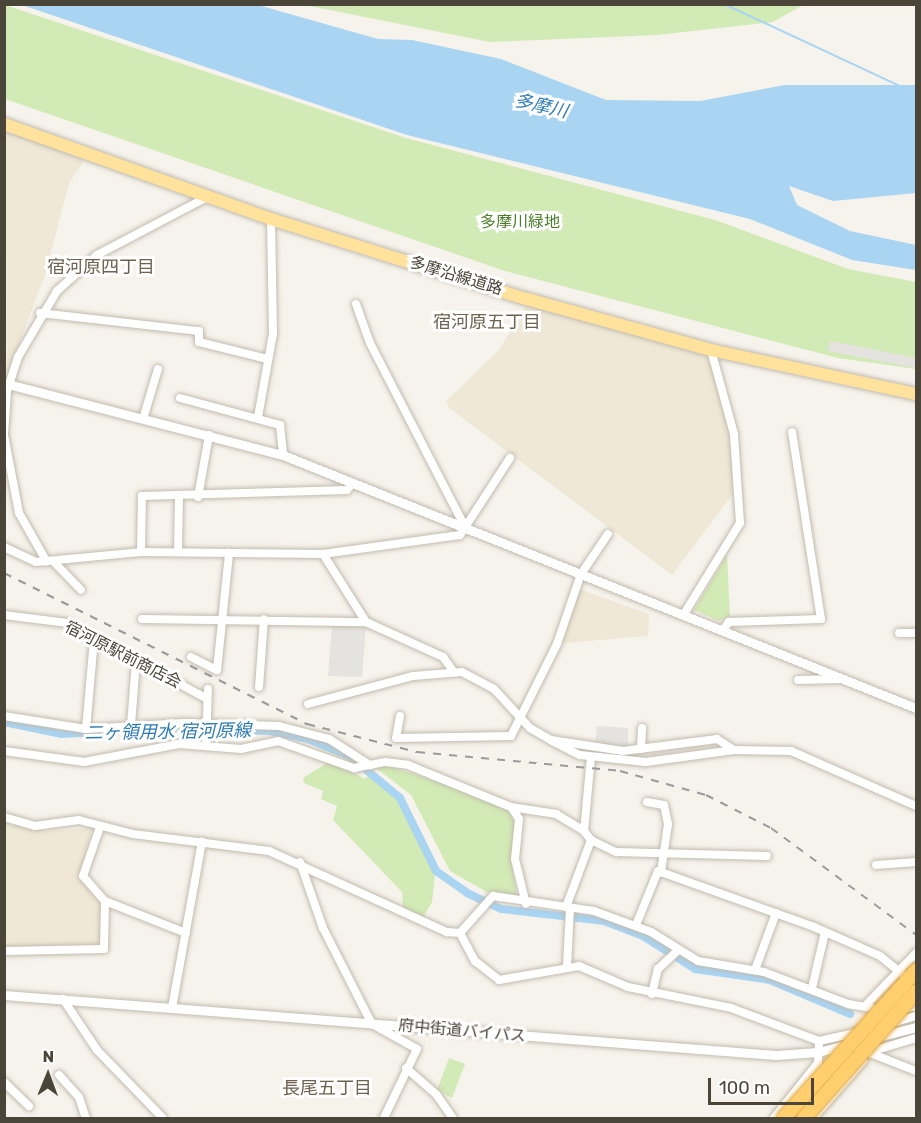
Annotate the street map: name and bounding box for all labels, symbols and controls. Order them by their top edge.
water label: 多摩川 [512,89,570,123]
park label: 多摩川緑地 [480,212,560,232]
street label: 多摩沿線道路 [407,253,505,299]
district label: 宿河原四丁目 [47,256,155,278]
district label: 宿河原五丁目 [433,311,541,333]
street label: 宿河原駅前商店会 [62,617,184,693]
water label: 二ヶ領用水 宿河原線 [85,720,251,744]
street label: 府中街道バイパス [397,1016,527,1046]
north arrow [18,1045,78,1105]
text: N [42,1047,54,1066]
scale bar [711,1066,818,1104]
district label: 長尾五丁目 [282,1077,372,1099]
text: 100 m [719,1077,770,1099]

